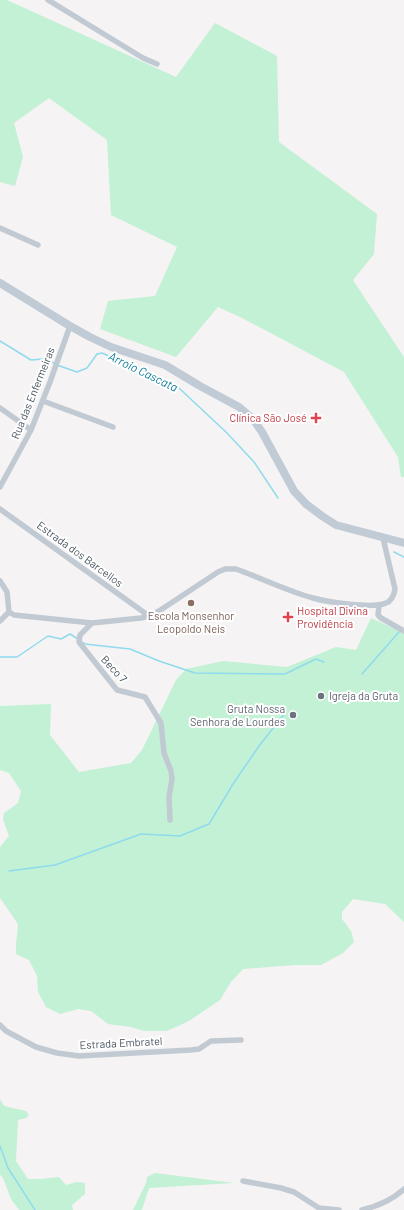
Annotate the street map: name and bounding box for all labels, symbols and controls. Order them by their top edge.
street label: Rua das Enfermeiras [8,345,57,441]
water label: Arroio Cascata [107,348,180,394]
place label: Clínica São José [230,411,307,424]
marker: Clínica São José [310,412,322,424]
street label: Estrada dos Barcellos [35,518,126,589]
marker: Escola Monsenhor Leopoldo Neis [186,598,196,608]
place label: Hospital Divina Providência [297,604,368,630]
place label: Escola Monsenhor Leopoldo Neis [148,609,234,635]
marker: Hospital Divina Providência [282,611,294,623]
street label: Beco 7 [99,653,130,685]
place label: Igreja da Gruta [329,689,398,702]
marker: Igreja da Gruta [316,691,326,701]
place label: Gruta Nossa Senhora de Lourdes [190,702,285,728]
marker: Gruta Nossa Senhora de Lourdes [288,710,298,720]
street label: Estrada Embratel [79,1034,163,1051]

